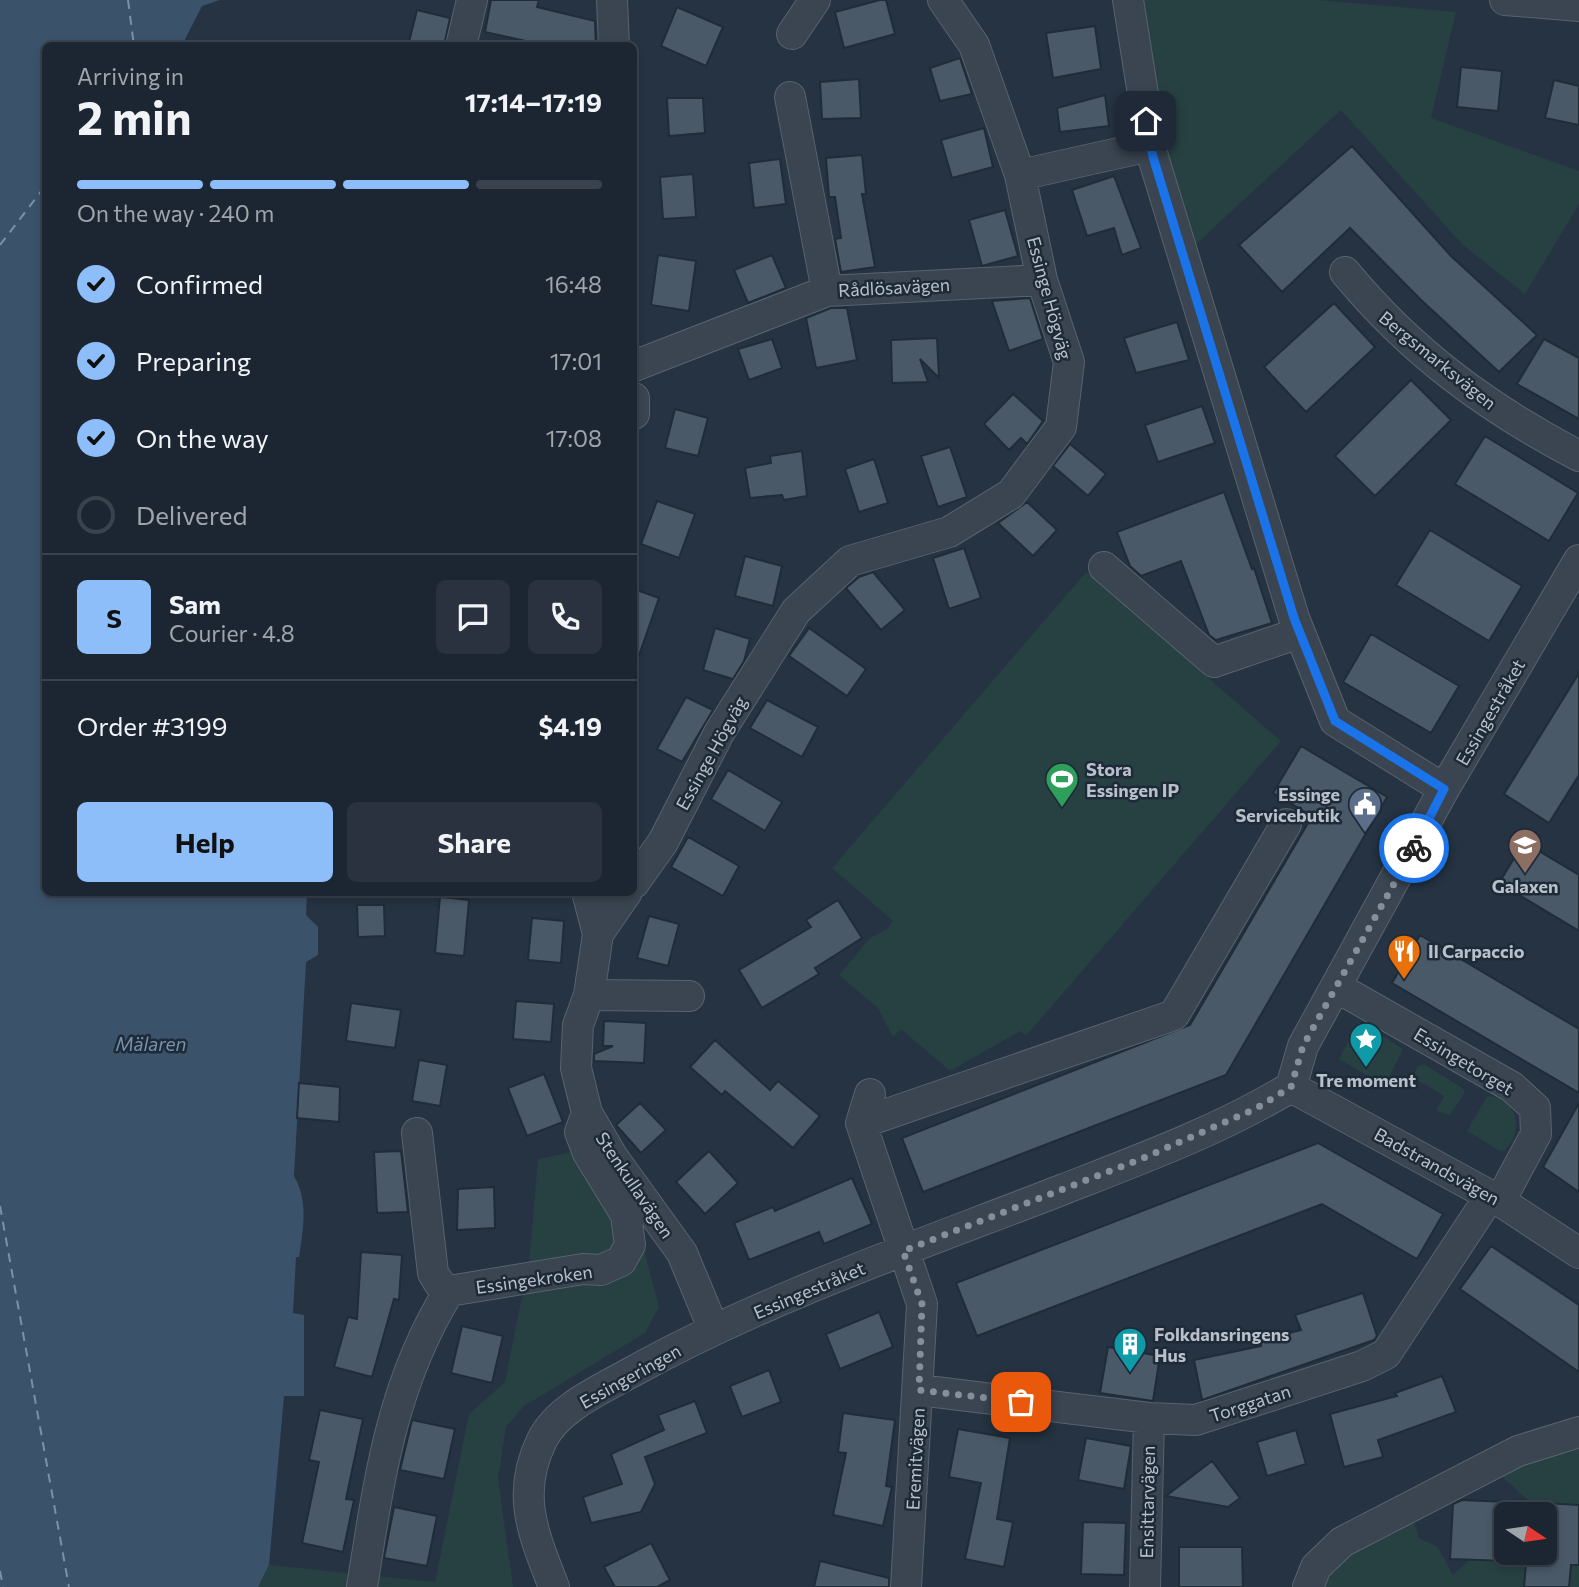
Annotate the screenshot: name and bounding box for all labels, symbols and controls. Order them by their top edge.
text: Arriving in [77,62,184,90]
text: 17:14–17:19 [465,86,602,117]
text: 2 min [77,88,192,144]
pin [1116,91,1176,151]
icon: home [1127,102,1165,140]
text: On the way · 240 m [77,199,274,227]
street label: Essinge Högväg [1023,234,1077,362]
icon: check [77,265,115,303]
text: Confirmed [136,268,263,299]
text: 16:48 [545,270,602,298]
street label: Rådlösavägen [837,273,951,301]
street label: Bergsmarksvägen [1375,306,1501,414]
icon: check [77,342,115,380]
text: Preparing [136,345,251,376]
text: 17:01 [550,347,602,375]
icon: check [77,419,115,457]
text: On the way [136,422,269,453]
text: 17:08 [546,424,602,452]
text: Delivered [136,499,247,530]
button: chat [436,580,510,654]
button: phone [528,580,602,654]
text: Sam [169,588,221,619]
text: S [106,602,122,633]
text: Courier · 4.8 [169,619,295,647]
street label: Essingestråket [1451,655,1529,769]
street label: Essinge Högväg [671,692,751,814]
text: Order #3199 [77,710,228,741]
text: $4.19 [538,710,602,741]
place label: Stora Essingen IP [1086,758,1179,801]
sports icon: Stora Essingen IP [1043,760,1081,809]
place label: Essinge Servicebutik [1235,783,1341,826]
public building icon: Essinge Servicebutik [1346,785,1384,834]
button: Help [77,802,333,882]
button: Share [347,802,602,882]
courier [1379,813,1449,883]
school or university icon: Galaxen [1506,826,1544,875]
icon: bike [1395,829,1433,867]
place label: Galaxen [1492,875,1558,897]
restaurant icon: Il Carpaccio [1385,932,1423,981]
place label: Il Carpaccio [1428,940,1525,962]
place icon: Tre moment [1347,1020,1385,1069]
street label: Essingetorget [1410,1023,1518,1099]
water label: Mälaren [116,1032,187,1055]
place label: Tre moment [1316,1069,1417,1091]
street label: Badstrandsvägen [1370,1122,1504,1210]
street label: Stenkullavägen [591,1128,679,1242]
street label: Essingestråket [750,1257,868,1323]
street label: Essingekroken [474,1260,594,1298]
place label: Folkdansringens Hus [1154,1323,1289,1366]
building icon: Folkdansringens Hus [1111,1325,1149,1374]
street label: Essingeringen [575,1339,685,1413]
pin [991,1372,1051,1432]
street label: Torggatan [1207,1380,1293,1426]
icon: bag [1002,1383,1040,1421]
street label: Eremitvägen [901,1407,929,1511]
street label: Ensittarvägen [1135,1445,1159,1559]
north arrow [1494,1502,1558,1564]
map controls [1494,1502,1557,1565]

